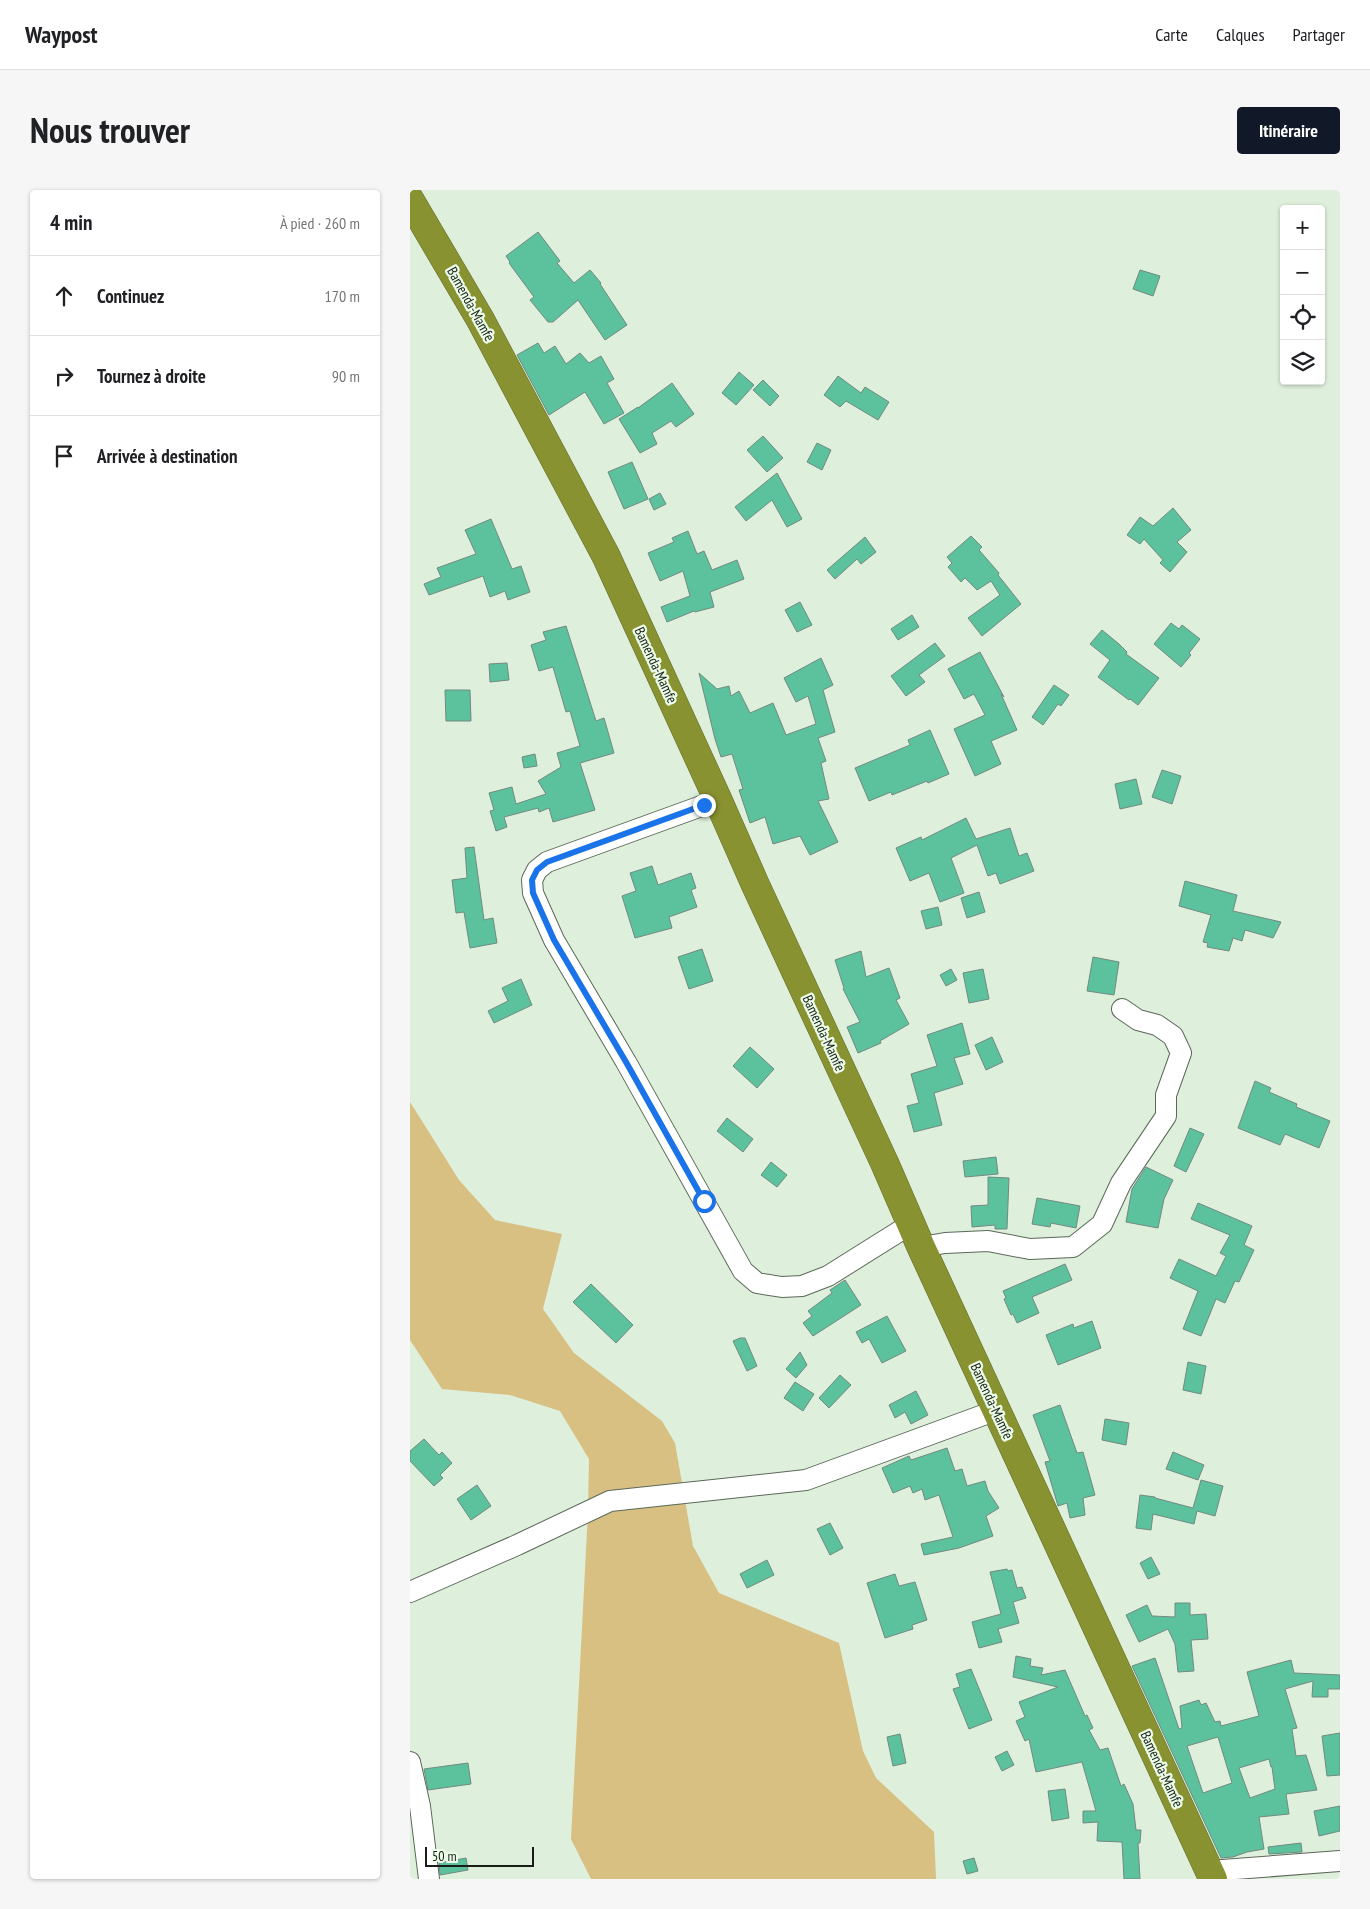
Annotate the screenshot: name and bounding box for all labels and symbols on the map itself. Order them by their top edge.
street label: Bamenda-Mamfe [443,264,499,344]
street label: Bamenda-Mamfe [631,624,682,706]
route end [693,794,716,817]
street label: Bamenda-Mamfe [799,992,850,1074]
route start [693,1190,716,1213]
street label: Bamenda-Mamfe [967,1360,1018,1442]
street label: Bamenda-Mamfe [1137,1728,1188,1810]
scale bar [425,1844,534,1867]

